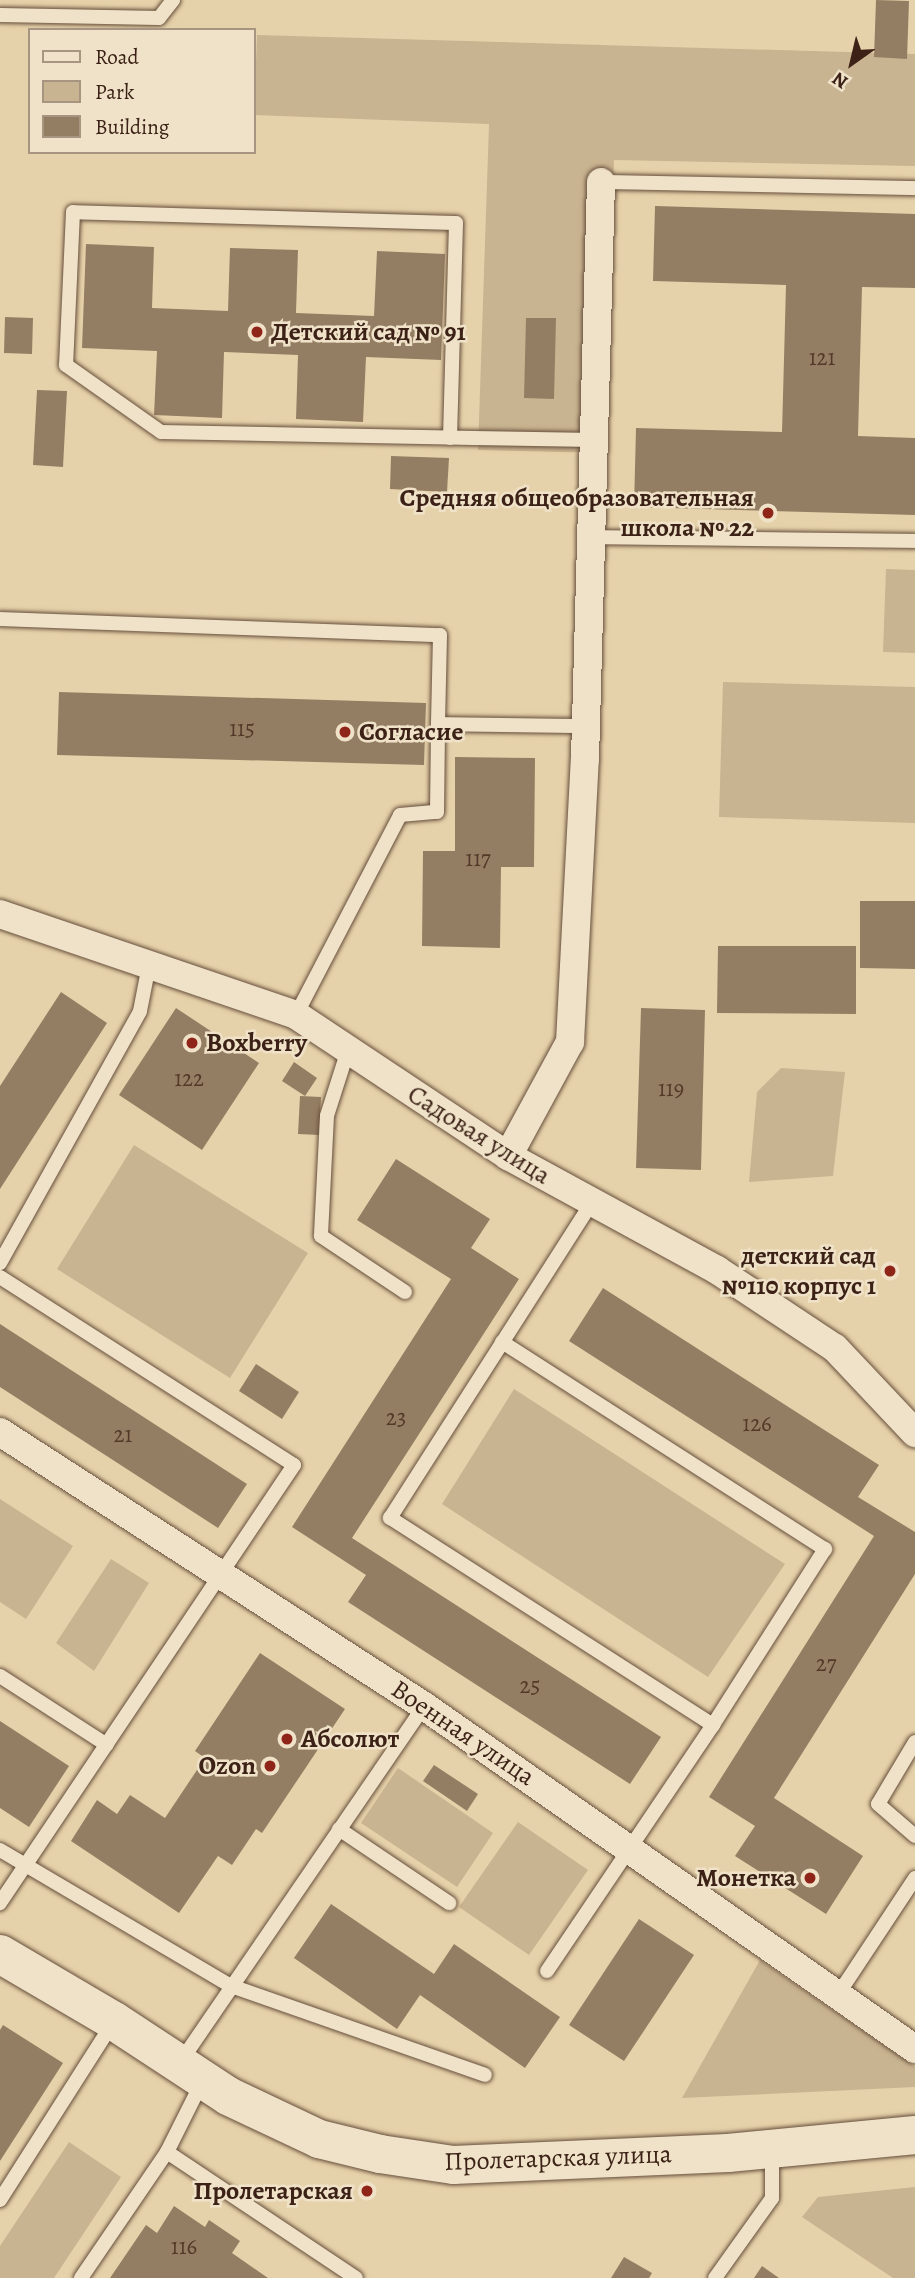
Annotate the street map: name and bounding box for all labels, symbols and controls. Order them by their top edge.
legend [28,28,256,154]
north arrow [817,28,887,98]
text: Road [95,43,139,71]
text: N [827,66,853,95]
text: Park [95,78,134,106]
text: Building [95,113,169,141]
place label: Детский сад № 91 [271,316,466,348]
marker: Детский сад № 91 [249,324,265,340]
house number: 121 [809,344,835,372]
place label: Средняя общеобразовательная школа № 22 [400,482,754,544]
marker: Средняя общеобразовательная школа № 22 [760,505,776,521]
house number: 115 [229,715,255,743]
place label: Согласие [359,716,463,748]
marker: Согласие [337,724,353,740]
house number: 117 [465,845,491,873]
place label: Boxberry [206,1027,307,1059]
marker: Boxberry [184,1035,200,1051]
house number: 122 [174,1065,204,1093]
house number: 119 [658,1075,684,1103]
street label: Садовая улица [402,1079,556,1191]
place label: детский сад №110 корпус 1 [722,1240,876,1302]
marker: детский сад №110 корпус 1 [882,1263,898,1279]
house number: 23 [386,1404,406,1432]
house number: 126 [742,1410,772,1438]
house number: 21 [114,1421,132,1449]
house number: 27 [816,1650,836,1678]
house number: 25 [520,1672,540,1700]
street label: Военная улица [385,1673,541,1793]
place label: Абсолют [301,1723,399,1755]
marker: Абсолют [279,1731,295,1747]
place label: Ozon [199,1750,256,1782]
marker: Ozon [262,1758,278,1774]
place label: Монетка [696,1862,796,1894]
marker: Монетка [802,1870,818,1886]
street label: Пролетарская улица [444,2138,672,2178]
place label: Пролетарская [194,2175,353,2207]
marker: Пролетарская [359,2183,375,2199]
house number: 116 [171,2233,197,2261]

